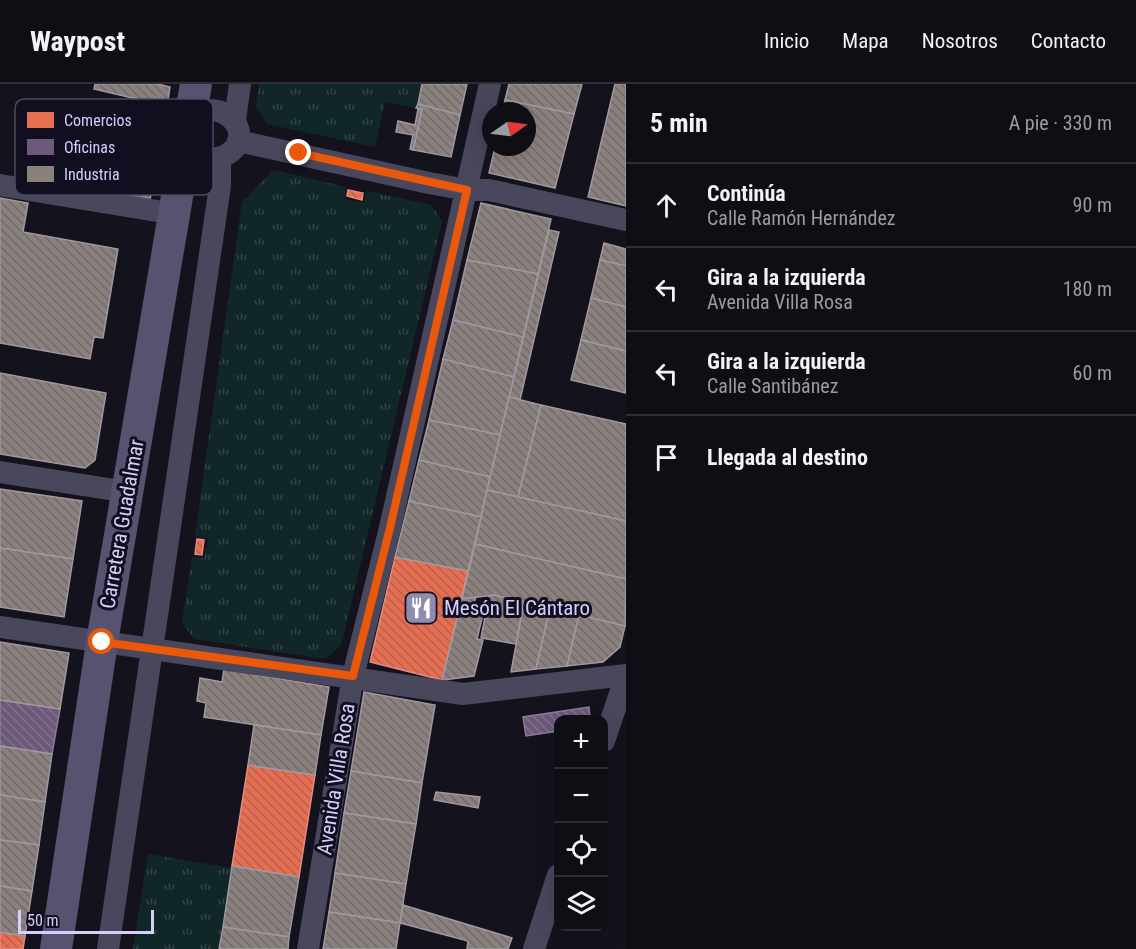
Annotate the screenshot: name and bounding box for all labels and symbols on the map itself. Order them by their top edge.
legend [15,99,213,195]
north arrow [482,102,536,156]
text: Comercios [64,111,132,130]
text: Oficinas [64,138,115,157]
route end [285,139,311,165]
text: Industria [64,165,120,184]
street label: Carretera Guadalmar [95,437,149,611]
restaurant icon: Mesón El Cántaro [403,590,439,626]
place label: Mesón El Cántaro [444,596,590,620]
route start [88,628,114,654]
street label: Avenida Villa Rosa [312,702,360,856]
scale bar [18,907,154,934]

